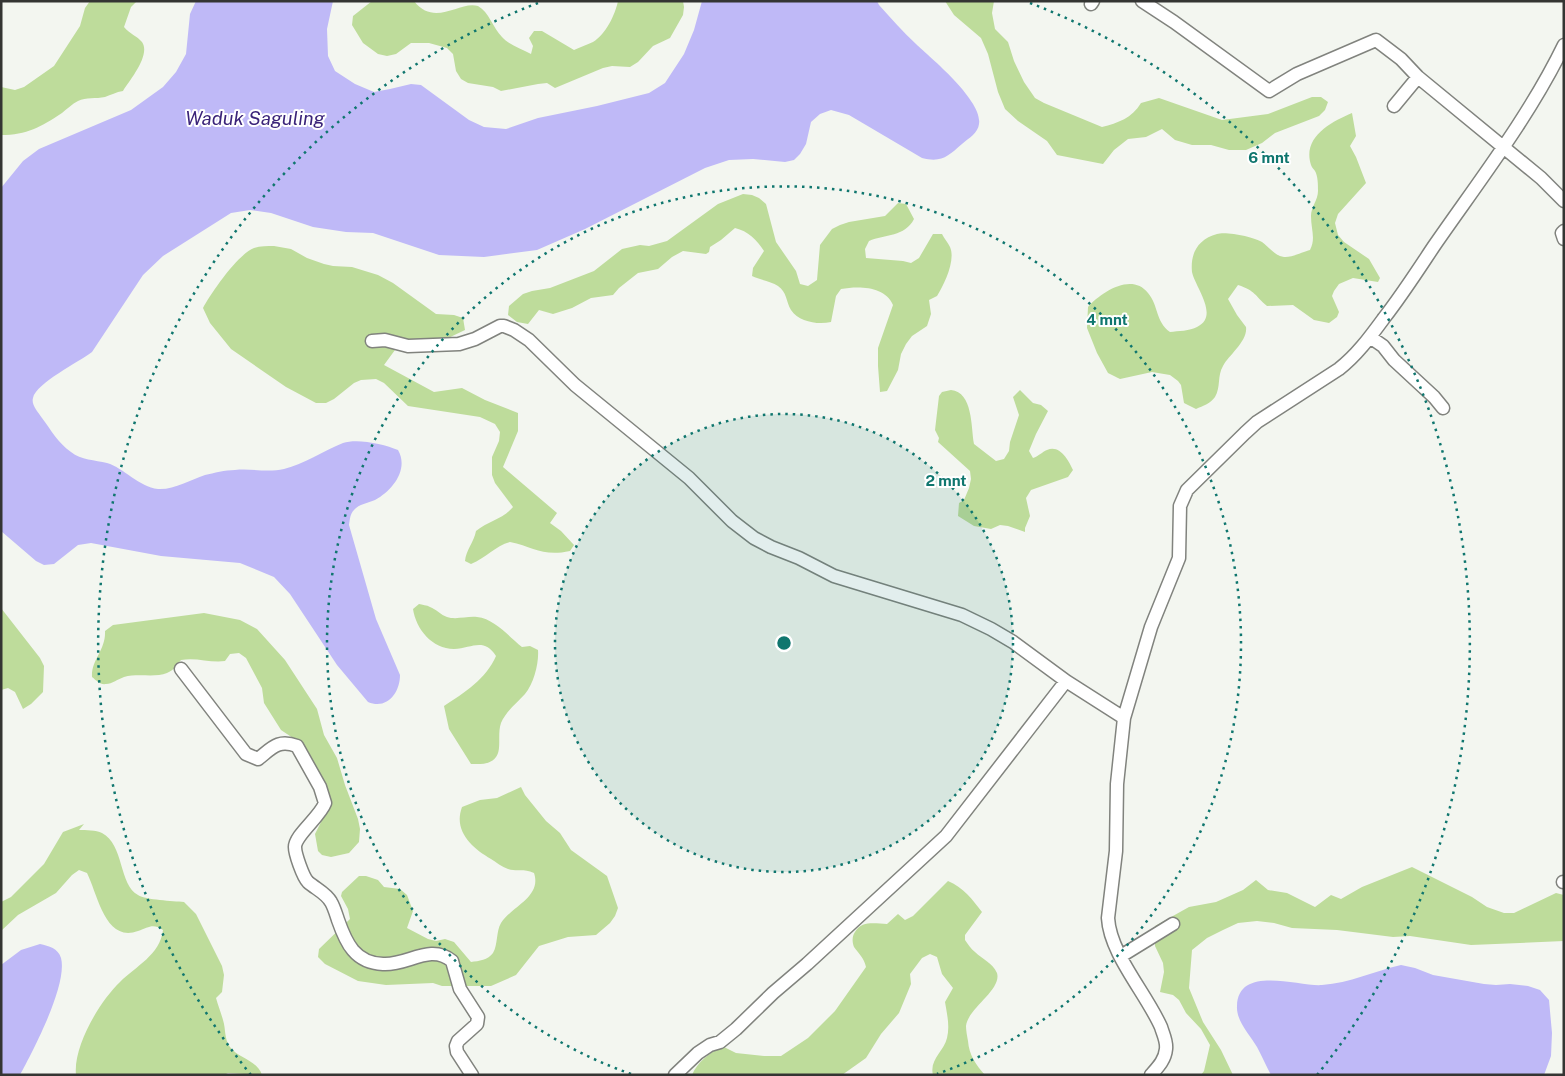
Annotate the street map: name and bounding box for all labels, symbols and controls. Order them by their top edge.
water label: Waduk Saguling [185,107,326,129]
text: 6 mnt [1248,149,1290,166]
text: 4 mnt [1086,311,1128,328]
text: 2 mnt [925,472,967,489]
centre of rings [775,634,793,652]

